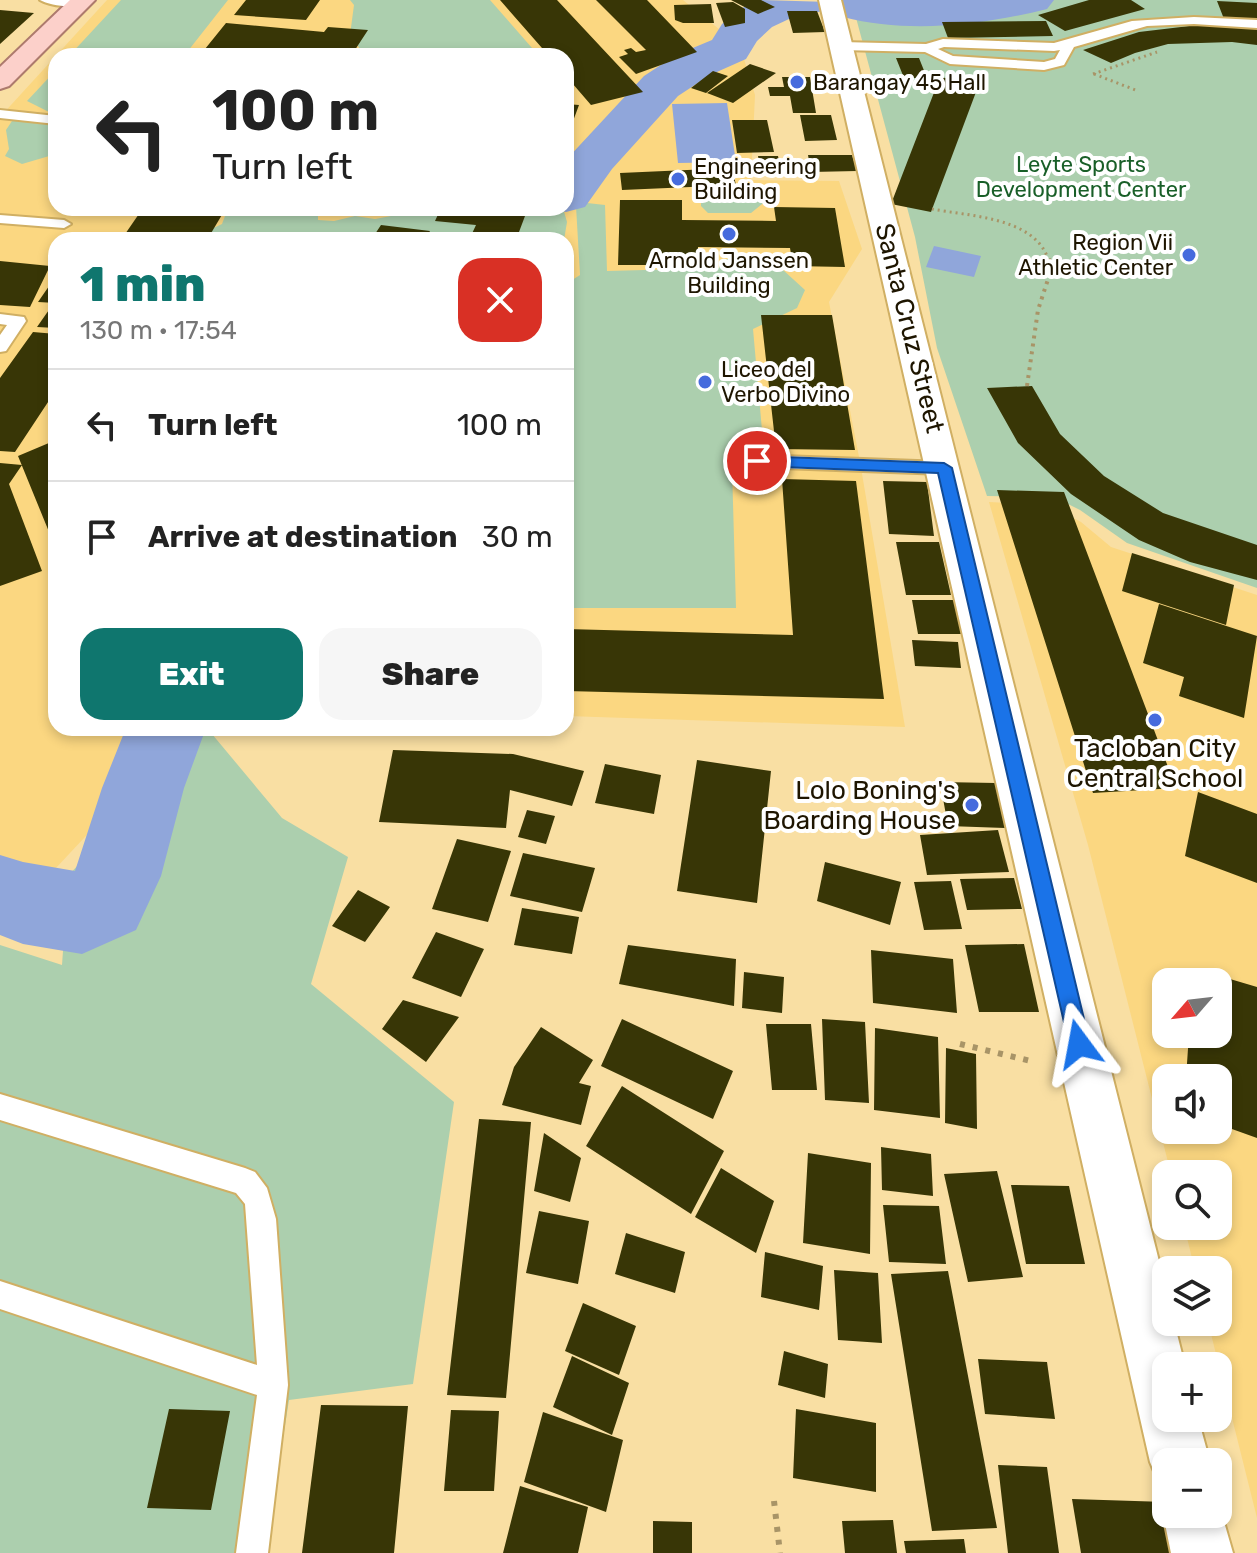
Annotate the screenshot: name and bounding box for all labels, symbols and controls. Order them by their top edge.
place label: Barangay 45 Hall [813,69,986,96]
marker: Barangay 45 Hall [788,73,806,91]
text: 100 m [212,78,379,144]
icon: left [80,80,184,184]
text: Turn left [212,145,353,188]
park label: Leyte Sports Development Center [976,151,1187,203]
place label: Engineering Building [694,153,817,205]
marker: Engineering Building [669,170,687,188]
street label: Santa Cruz Street [869,220,951,436]
marker: Arnold Janssen Building [720,225,738,243]
place label: Region Vii Athletic Center [1018,229,1174,281]
marker: Region Vii Athletic Center [1180,246,1198,264]
place label: Arnold Janssen Building [649,247,809,299]
text: 1 min [80,256,206,313]
button: close [458,258,542,342]
text: 130 m · 17:54 [80,315,237,346]
place label: Liceo del Verbo Divino [721,356,850,408]
marker: Liceo del Verbo Divino [696,373,714,391]
icon: left [80,403,124,447]
text: Turn left [148,407,278,443]
text: 100 m [457,407,542,443]
pin [723,427,791,495]
icon: arrive [735,439,779,483]
icon: arrive [80,515,124,559]
text: Arrive at destination [148,519,458,555]
text: 30 m [482,519,553,555]
button: Exit [80,628,303,720]
button: Share [319,628,542,720]
marker: Tacloban City Central School [1146,711,1164,729]
place label: Tacloban City Central School [1067,733,1243,794]
place label: Lolo Boning's Boarding House [763,775,956,836]
marker: Lolo Boning's Boarding House [963,796,981,814]
north arrow [1152,968,1232,1048]
map controls [1152,968,1232,1528]
position arrow [1037,1002,1121,1086]
button: sound [1152,1064,1232,1144]
button: search [1152,1160,1232,1240]
button: layers [1152,1256,1232,1336]
button: + [1152,1352,1232,1432]
button: − [1152,1448,1232,1528]

